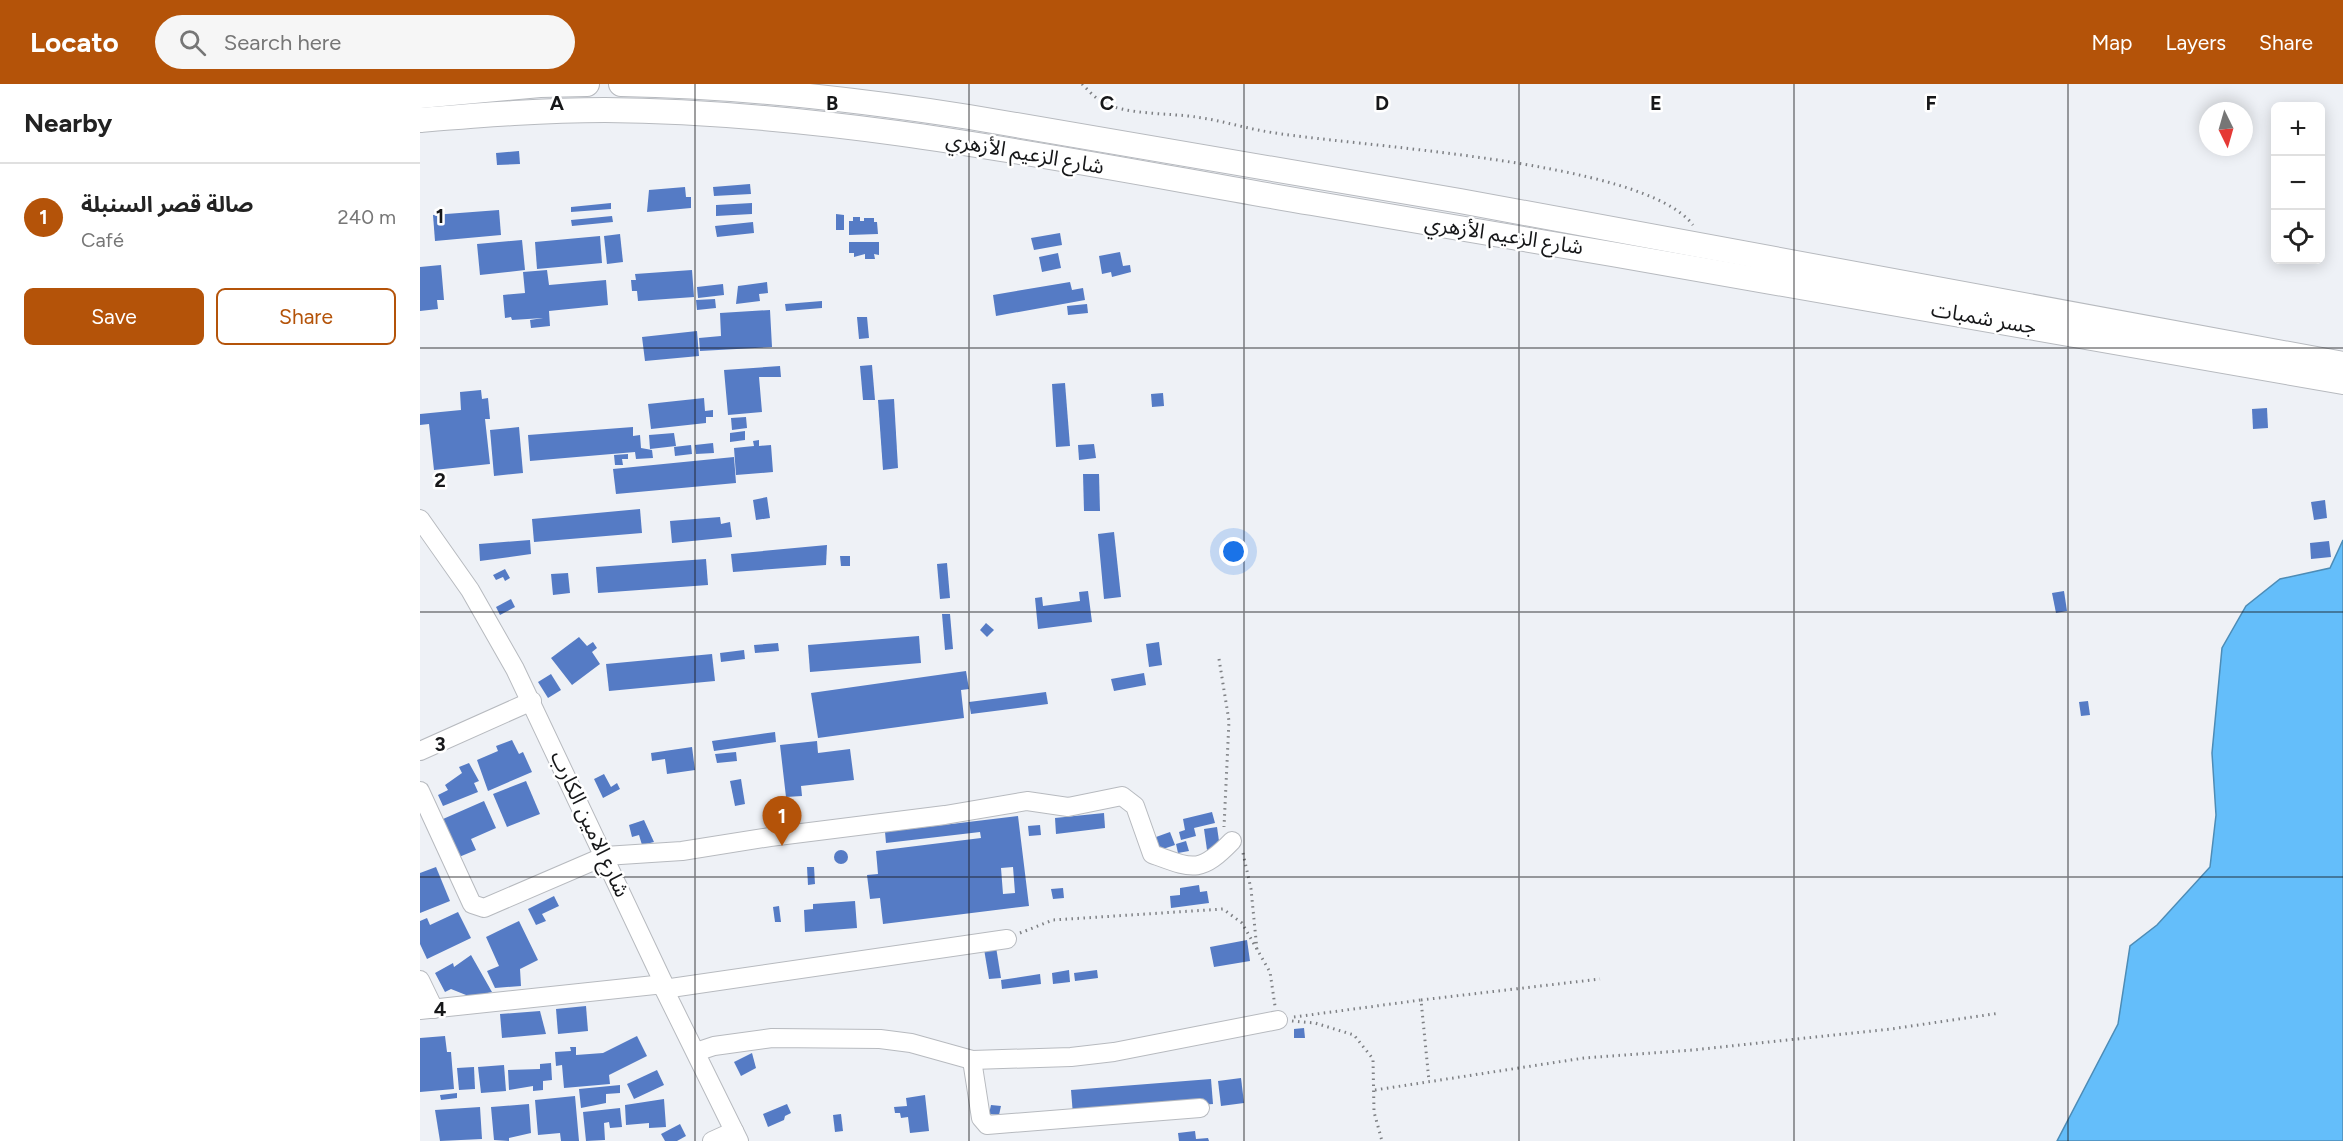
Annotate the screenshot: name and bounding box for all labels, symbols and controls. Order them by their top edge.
search box [155,15,575,69]
text: Locato [30,25,119,59]
icon: search [176,26,209,59]
text: Search here [224,29,341,56]
text: Map [2092,30,2132,55]
text: Layers [2165,30,2226,55]
text: Share [2259,30,2313,55]
text: A [550,91,565,115]
text: B [826,91,838,115]
text: C [1100,91,1114,115]
text: D [1375,91,1389,115]
text: E [1650,91,1662,115]
text: F [1925,91,1937,115]
north arrow [2199,102,2253,156]
map controls [2271,102,2325,264]
button: + [2271,102,2325,156]
text: Nearby [24,107,112,139]
street label: شارع الزعيم الأزهري [943,126,1106,183]
button: − [2271,156,2325,210]
text: صالة قصر السنبلة [81,191,253,218]
text: 1 [436,204,444,228]
text: 1 [39,205,48,229]
text: 240 m [338,205,396,229]
street label: شارع الزعيم الأزهري [1422,210,1585,263]
button: locate [2271,210,2325,264]
text: Café [81,228,124,252]
button: Save [24,288,204,345]
button: Share [216,288,396,345]
street label: جسر شمبات [1929,296,2039,339]
text: 2 [434,468,446,492]
your location [1219,537,1248,566]
text: 3 [434,732,446,756]
street label: شارع الامين الكارب [543,747,635,902]
pin: 1 [762,796,802,846]
text: 4 [434,997,447,1021]

